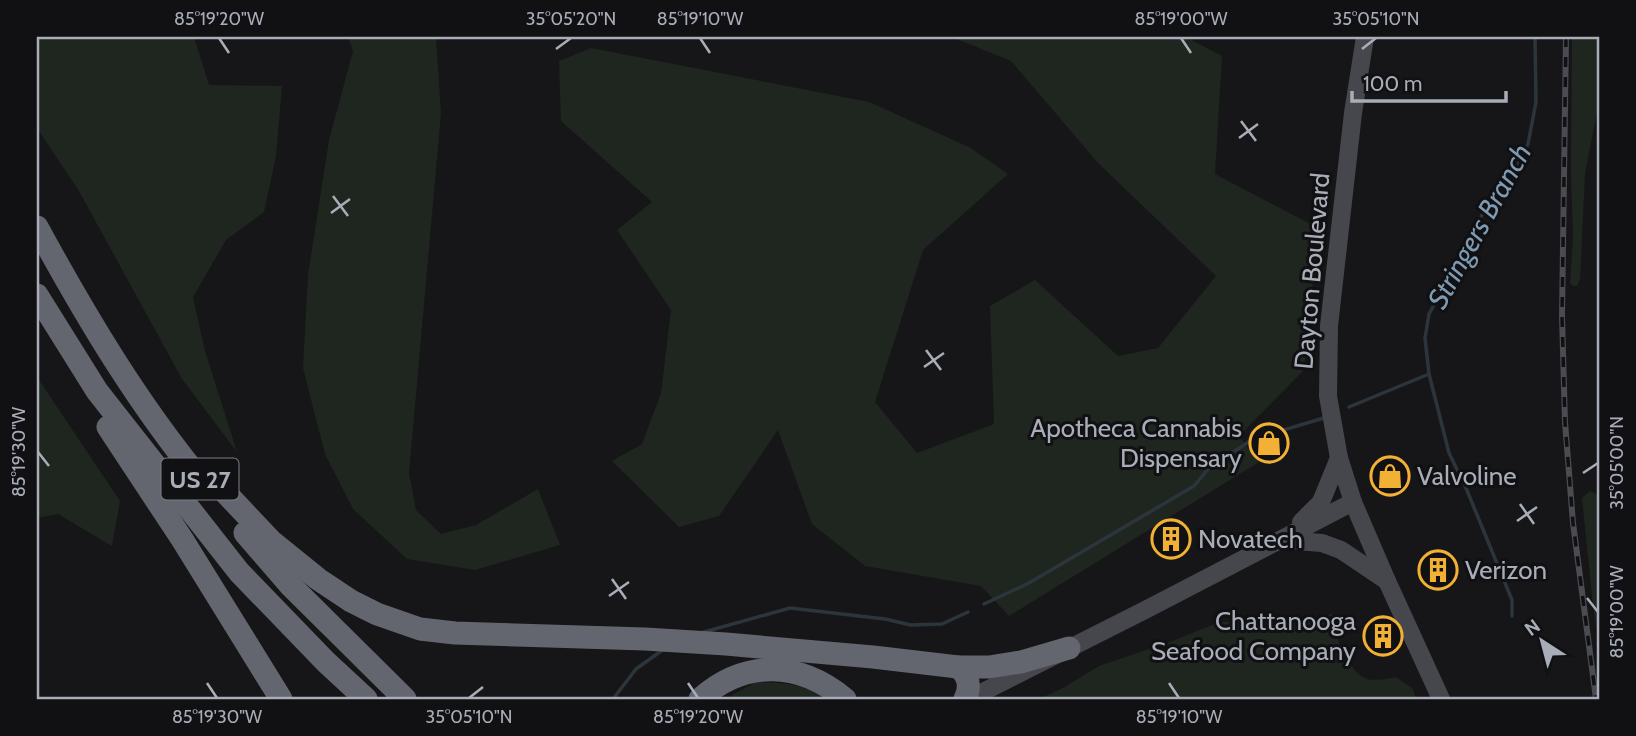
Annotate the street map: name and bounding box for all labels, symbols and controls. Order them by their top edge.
text: 85°19'20"W [174,8,264,30]
text: 35°05'20"N [526,8,616,30]
text: 85°19'10"W [657,8,743,30]
text: 85°19'00"W [1134,8,1228,30]
text: 35°05'10"N [1332,8,1420,30]
scale bar [1352,60,1506,104]
text: 100 m [1363,71,1422,96]
water label: Stringers Branch [1420,138,1538,314]
street label: Dayton Boulevard [1287,171,1337,371]
text: 85°19'30"W [8,407,30,497]
place label: Apotheca Cannabis Dispensary [1030,412,1242,474]
text: 35°05'00"N [1606,416,1628,510]
shop icon: Apotheca Cannabis Dispensary [1248,422,1290,464]
shop icon: Valvoline [1369,455,1411,497]
road number: US 27 [162,458,238,500]
place label: Valvoline [1417,460,1517,492]
building icon: Novatech [1150,518,1192,560]
place label: Novatech [1198,523,1303,555]
building icon: Verizon [1417,549,1459,591]
place label: Verizon [1465,554,1547,586]
text: 85°19'00"W [1606,565,1628,659]
place label: Chattanooga Seafood Company [1151,605,1357,667]
north arrow [1506,606,1576,676]
text: N [1520,614,1544,641]
building icon: Chattanooga Seafood Company [1362,615,1404,657]
text: 85°19'30"W [172,706,262,728]
text: 35°05'10"N [425,706,513,728]
text: 85°19'20"W [653,706,743,728]
text: 85°19'10"W [1136,706,1222,728]

